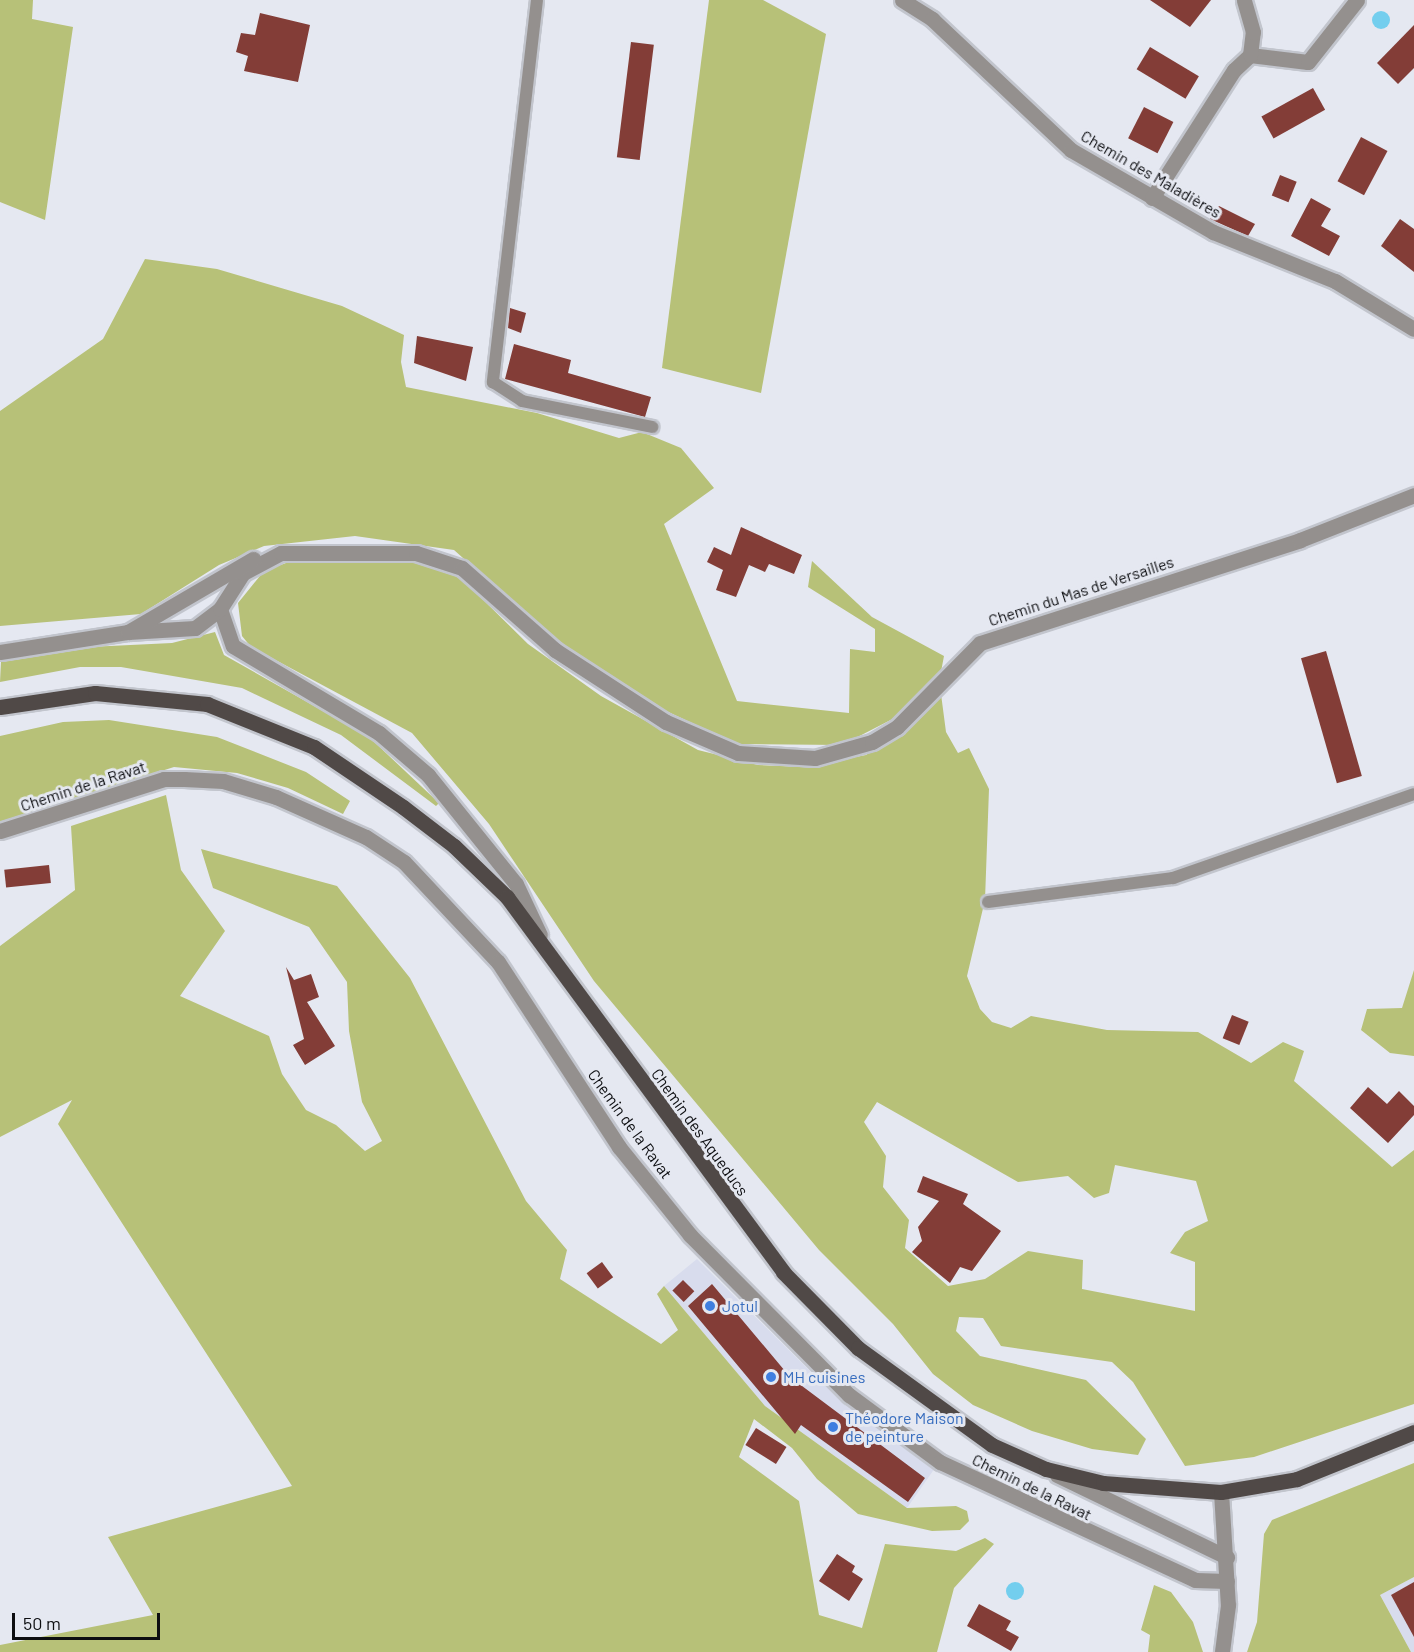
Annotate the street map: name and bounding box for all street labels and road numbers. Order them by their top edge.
street label: Chemin des Maladières [1078,126,1224,222]
street label: Chemin du Mas de Versailles [986,552,1176,630]
street label: Chemin de la Ravat [18,757,148,815]
street label: Chemin des Aqueducs [647,1065,753,1199]
street label: Chemin de la Ravat [584,1066,676,1182]
street label: Chemin de la Ravat [969,1450,1095,1524]

